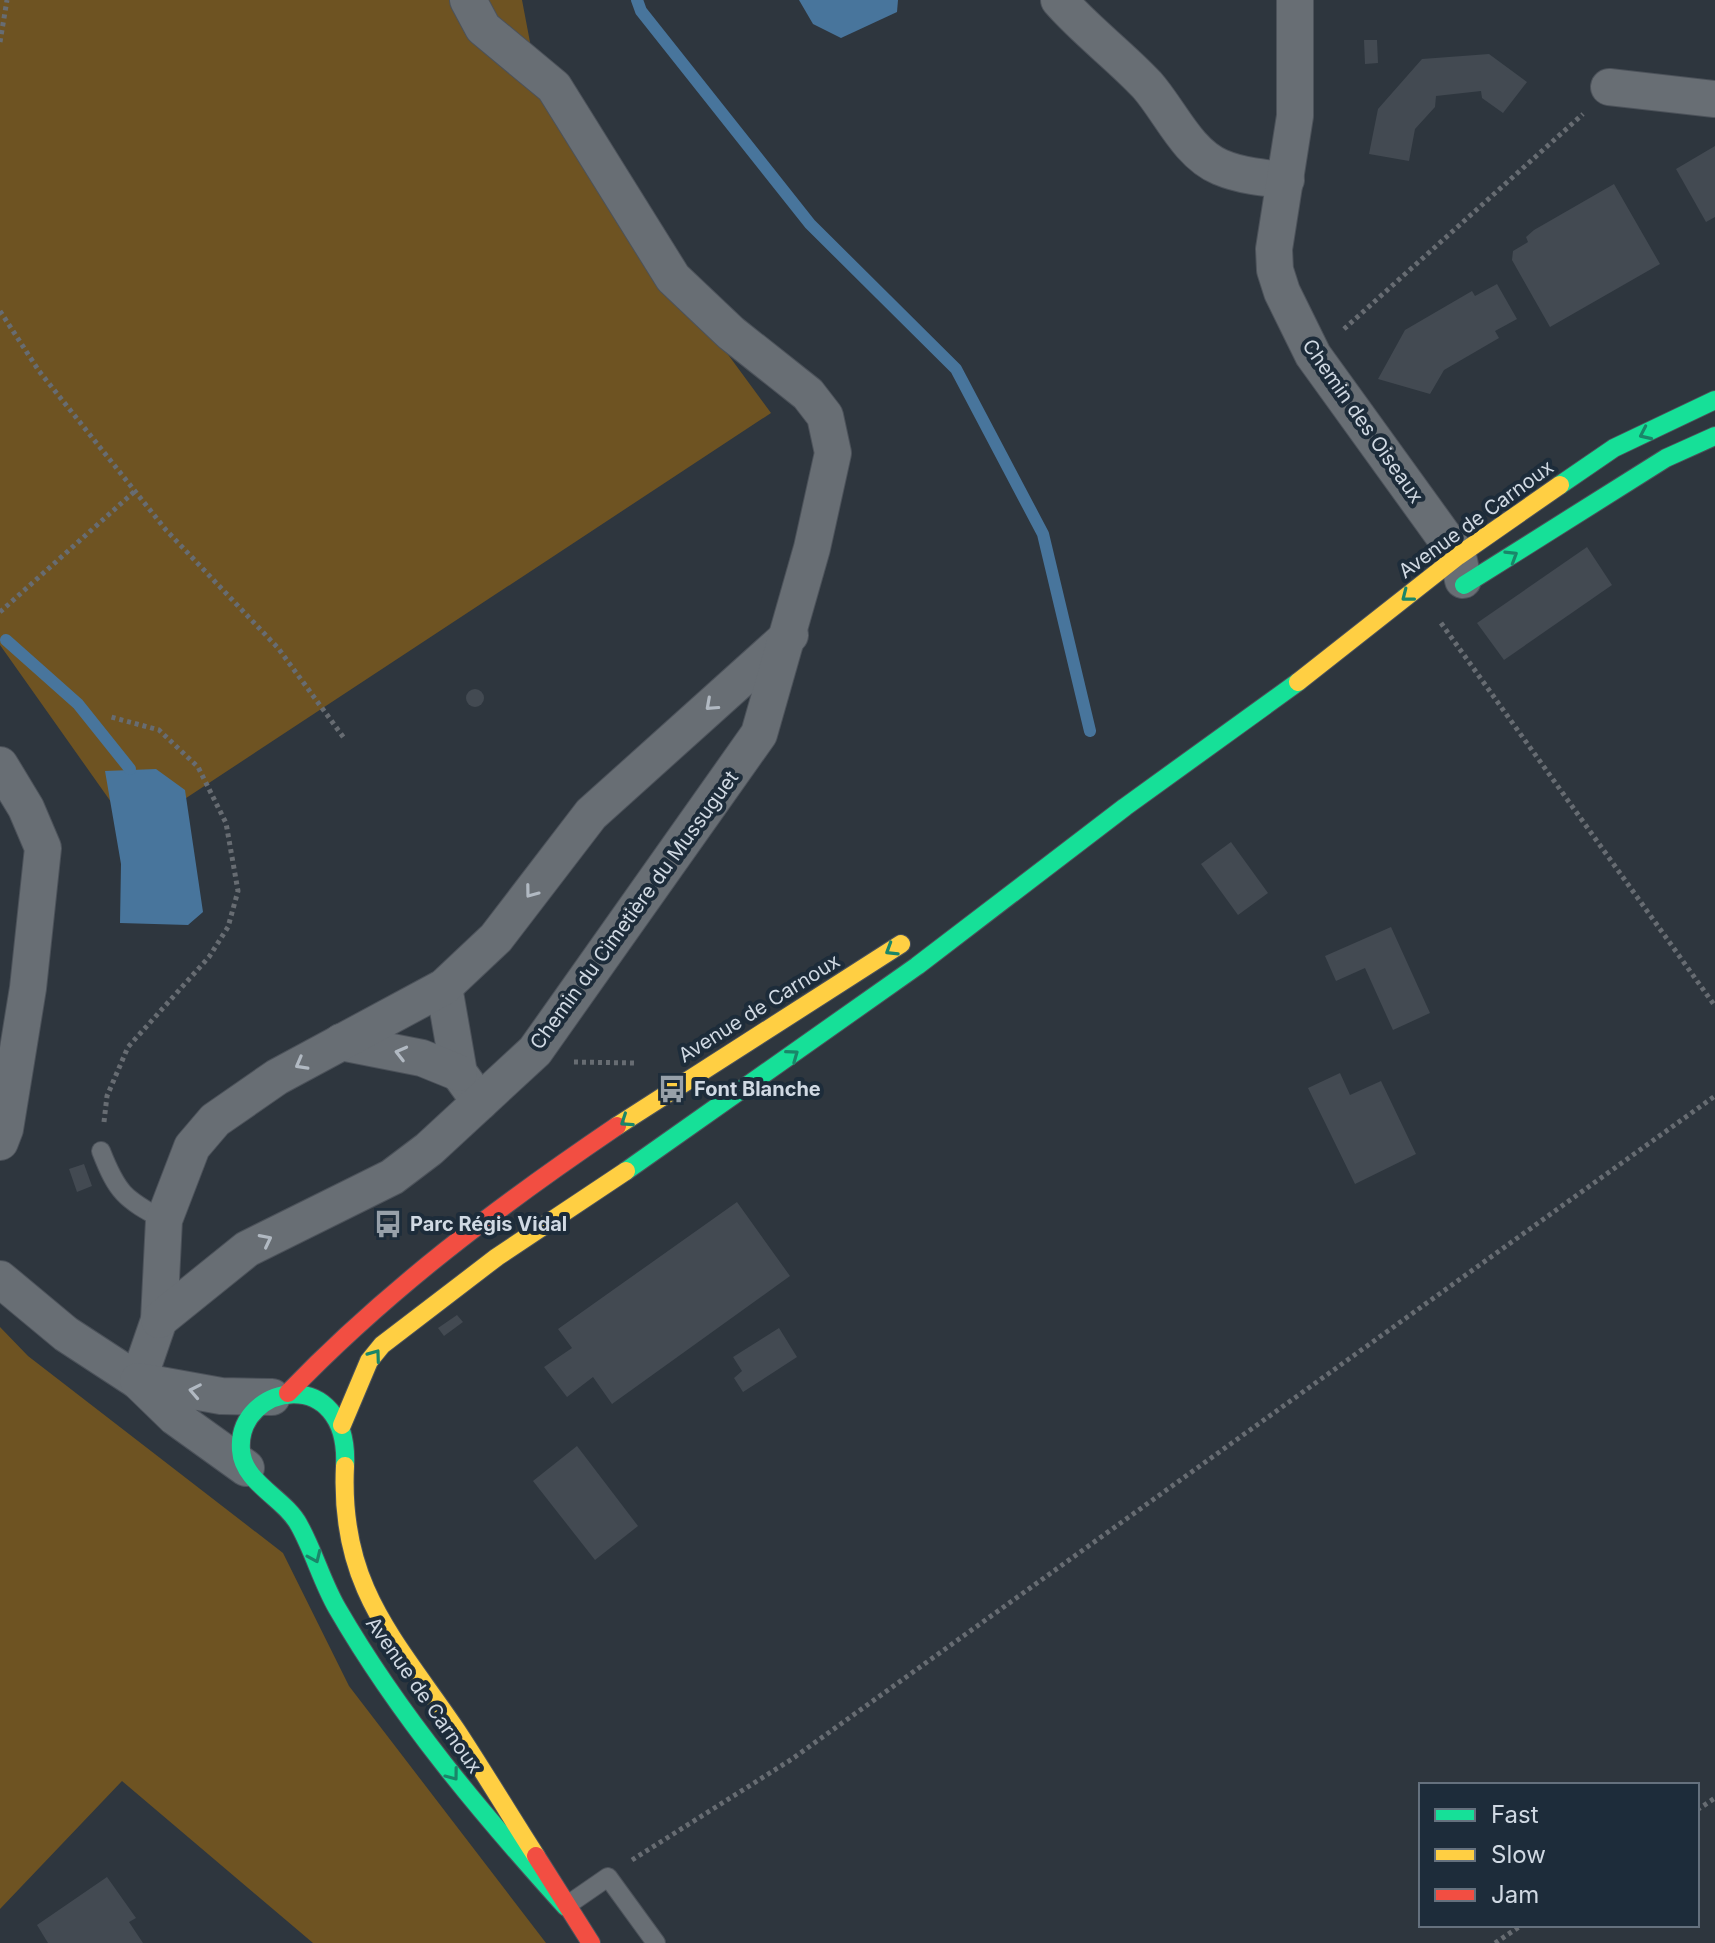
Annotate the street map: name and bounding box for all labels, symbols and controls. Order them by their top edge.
street label: Chemin des Oiseaux [1297,334,1429,508]
one-way arrow [1638,424,1653,440]
street label: Avenue de Carnoux [1394,455,1558,583]
one-way arrow [1503,550,1518,566]
one-way arrow [1401,586,1416,600]
one-way arrow [705,696,720,710]
street label: Chemin du Cimetière du Mussuguet [525,766,743,1054]
one-way arrow [527,883,541,898]
one-way arrow [886,941,900,956]
street label: Avenue de Carnoux [674,949,844,1067]
one-way arrow [395,1046,409,1063]
one-way arrow [784,1050,799,1065]
one-way arrow [295,1054,310,1070]
bus stop icon: Font Blanche [657,1074,687,1104]
place label: Font Blanche [694,1077,821,1101]
one-way arrow [620,1111,634,1126]
bus stop icon: Parc Régis Vidal [373,1209,403,1239]
place label: Parc Régis Vidal [410,1212,567,1236]
one-way arrow [257,1234,272,1249]
one-way arrow [365,1349,380,1364]
one-way arrow [188,1383,202,1400]
one-way arrow [305,1548,321,1563]
street label: Avenue de Carnoux [361,1612,487,1778]
one-way arrow [444,1767,458,1781]
legend [1419,1783,1699,1927]
text: Fast [1491,1800,1539,1829]
text: Slow [1491,1840,1546,1869]
text: Jam [1491,1880,1539,1909]

